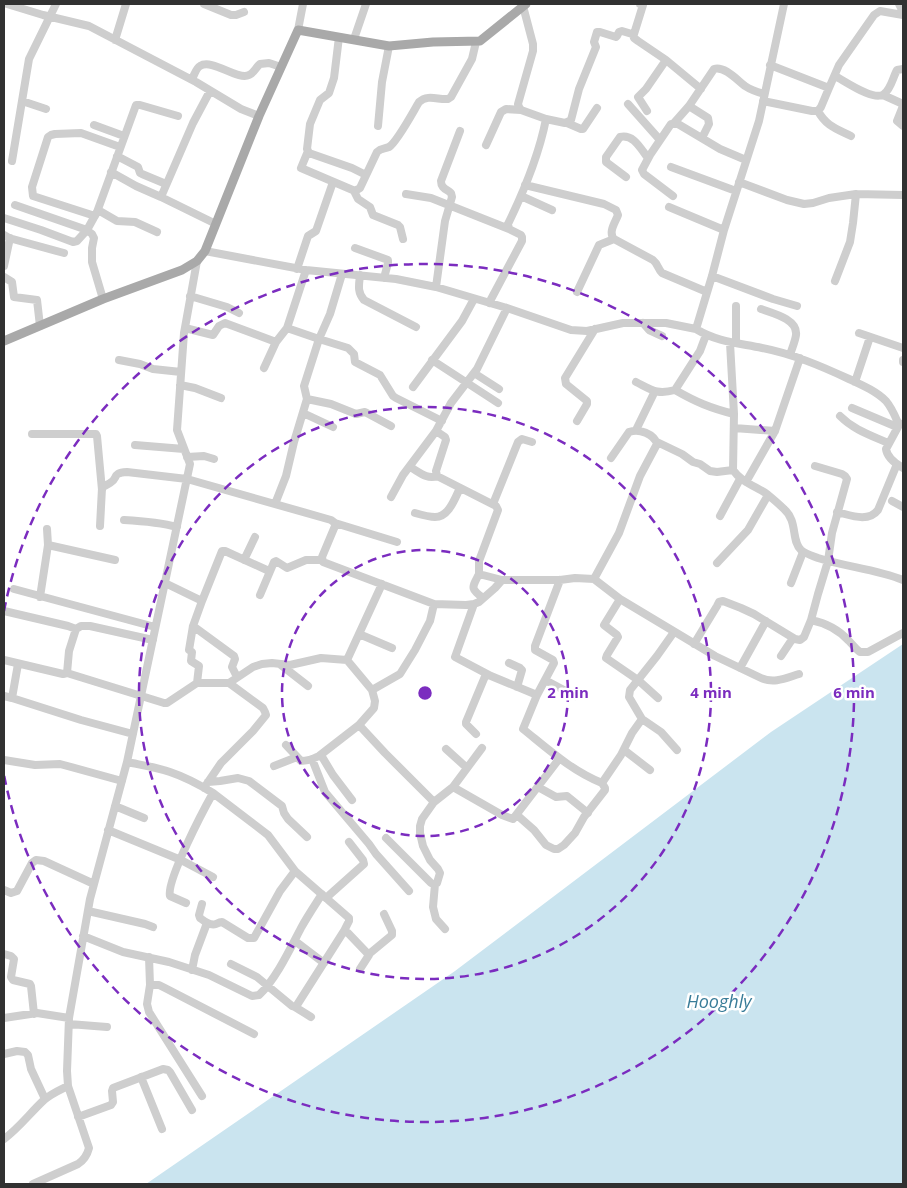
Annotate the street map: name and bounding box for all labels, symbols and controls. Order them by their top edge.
text: 2 min [547,682,589,702]
text: 4 min [690,682,732,702]
text: 6 min [833,682,875,702]
centre of rings [416,684,434,702]
water label: Hooghly [686,989,753,1013]

